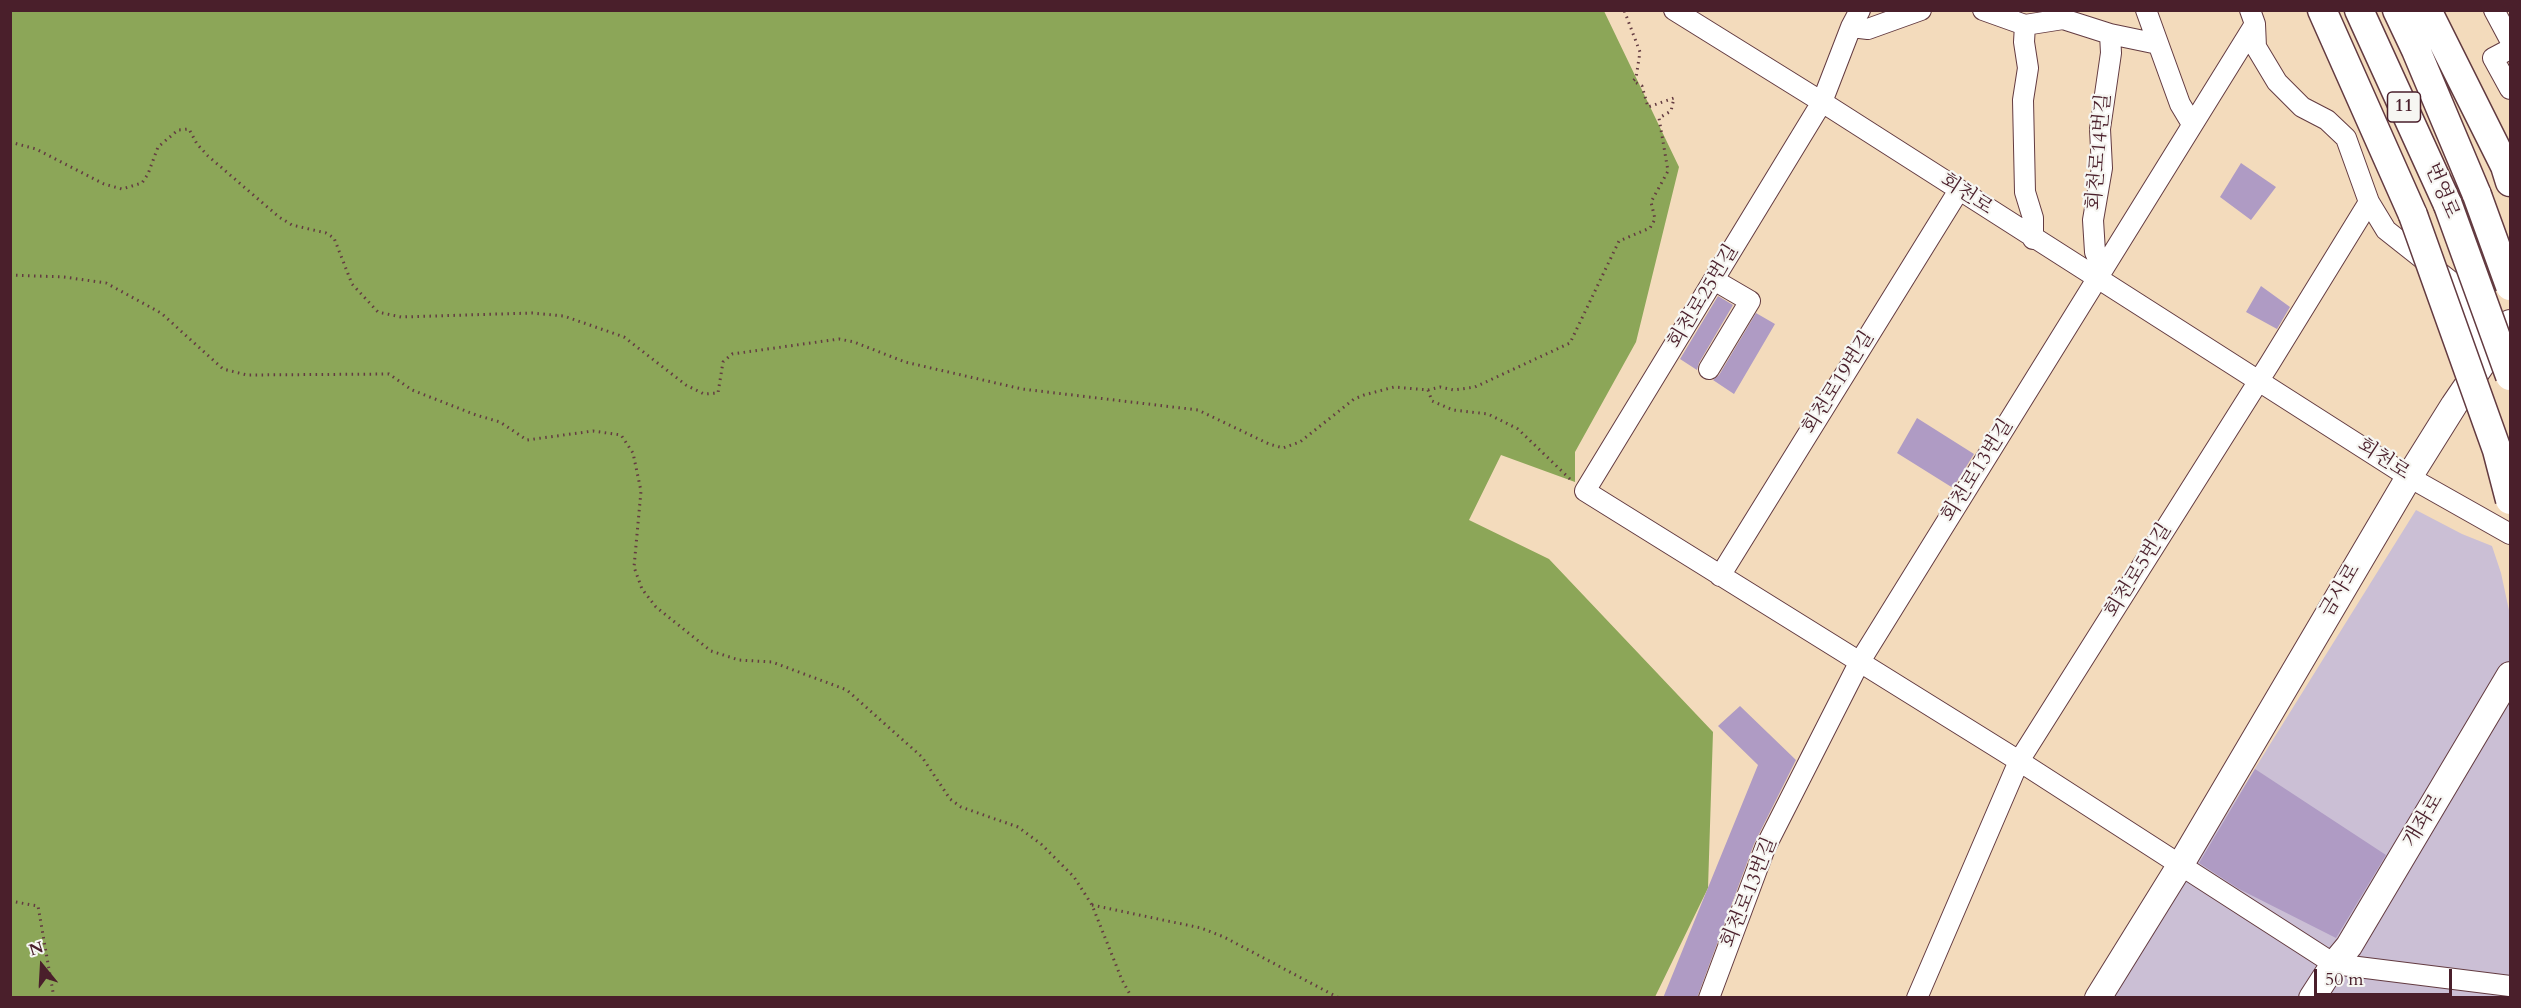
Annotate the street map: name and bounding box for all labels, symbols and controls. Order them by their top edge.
road number: 11 [2388,92,2420,122]
street label: 회천로14번길 [2083,93,2117,211]
street label: 번영로 [2419,160,2463,222]
street label: 회천로 [1935,169,1997,221]
street label: 회천로25번길 [1664,241,1744,353]
street label: 회천로19번길 [1798,327,1880,439]
street label: 회천로13번길 [1937,415,2019,527]
street label: 회천로 [2352,434,2414,486]
street label: 회천로5번길 [2101,519,2177,623]
street label: 금사로 [2316,560,2366,622]
street label: 개좌로 [2399,790,2449,852]
street label: 회천로13번길 [1717,834,1783,952]
north arrow [12,936,72,996]
text: N [26,936,46,961]
scale bar [2317,957,2455,995]
text: 50 m [2325,967,2364,992]

